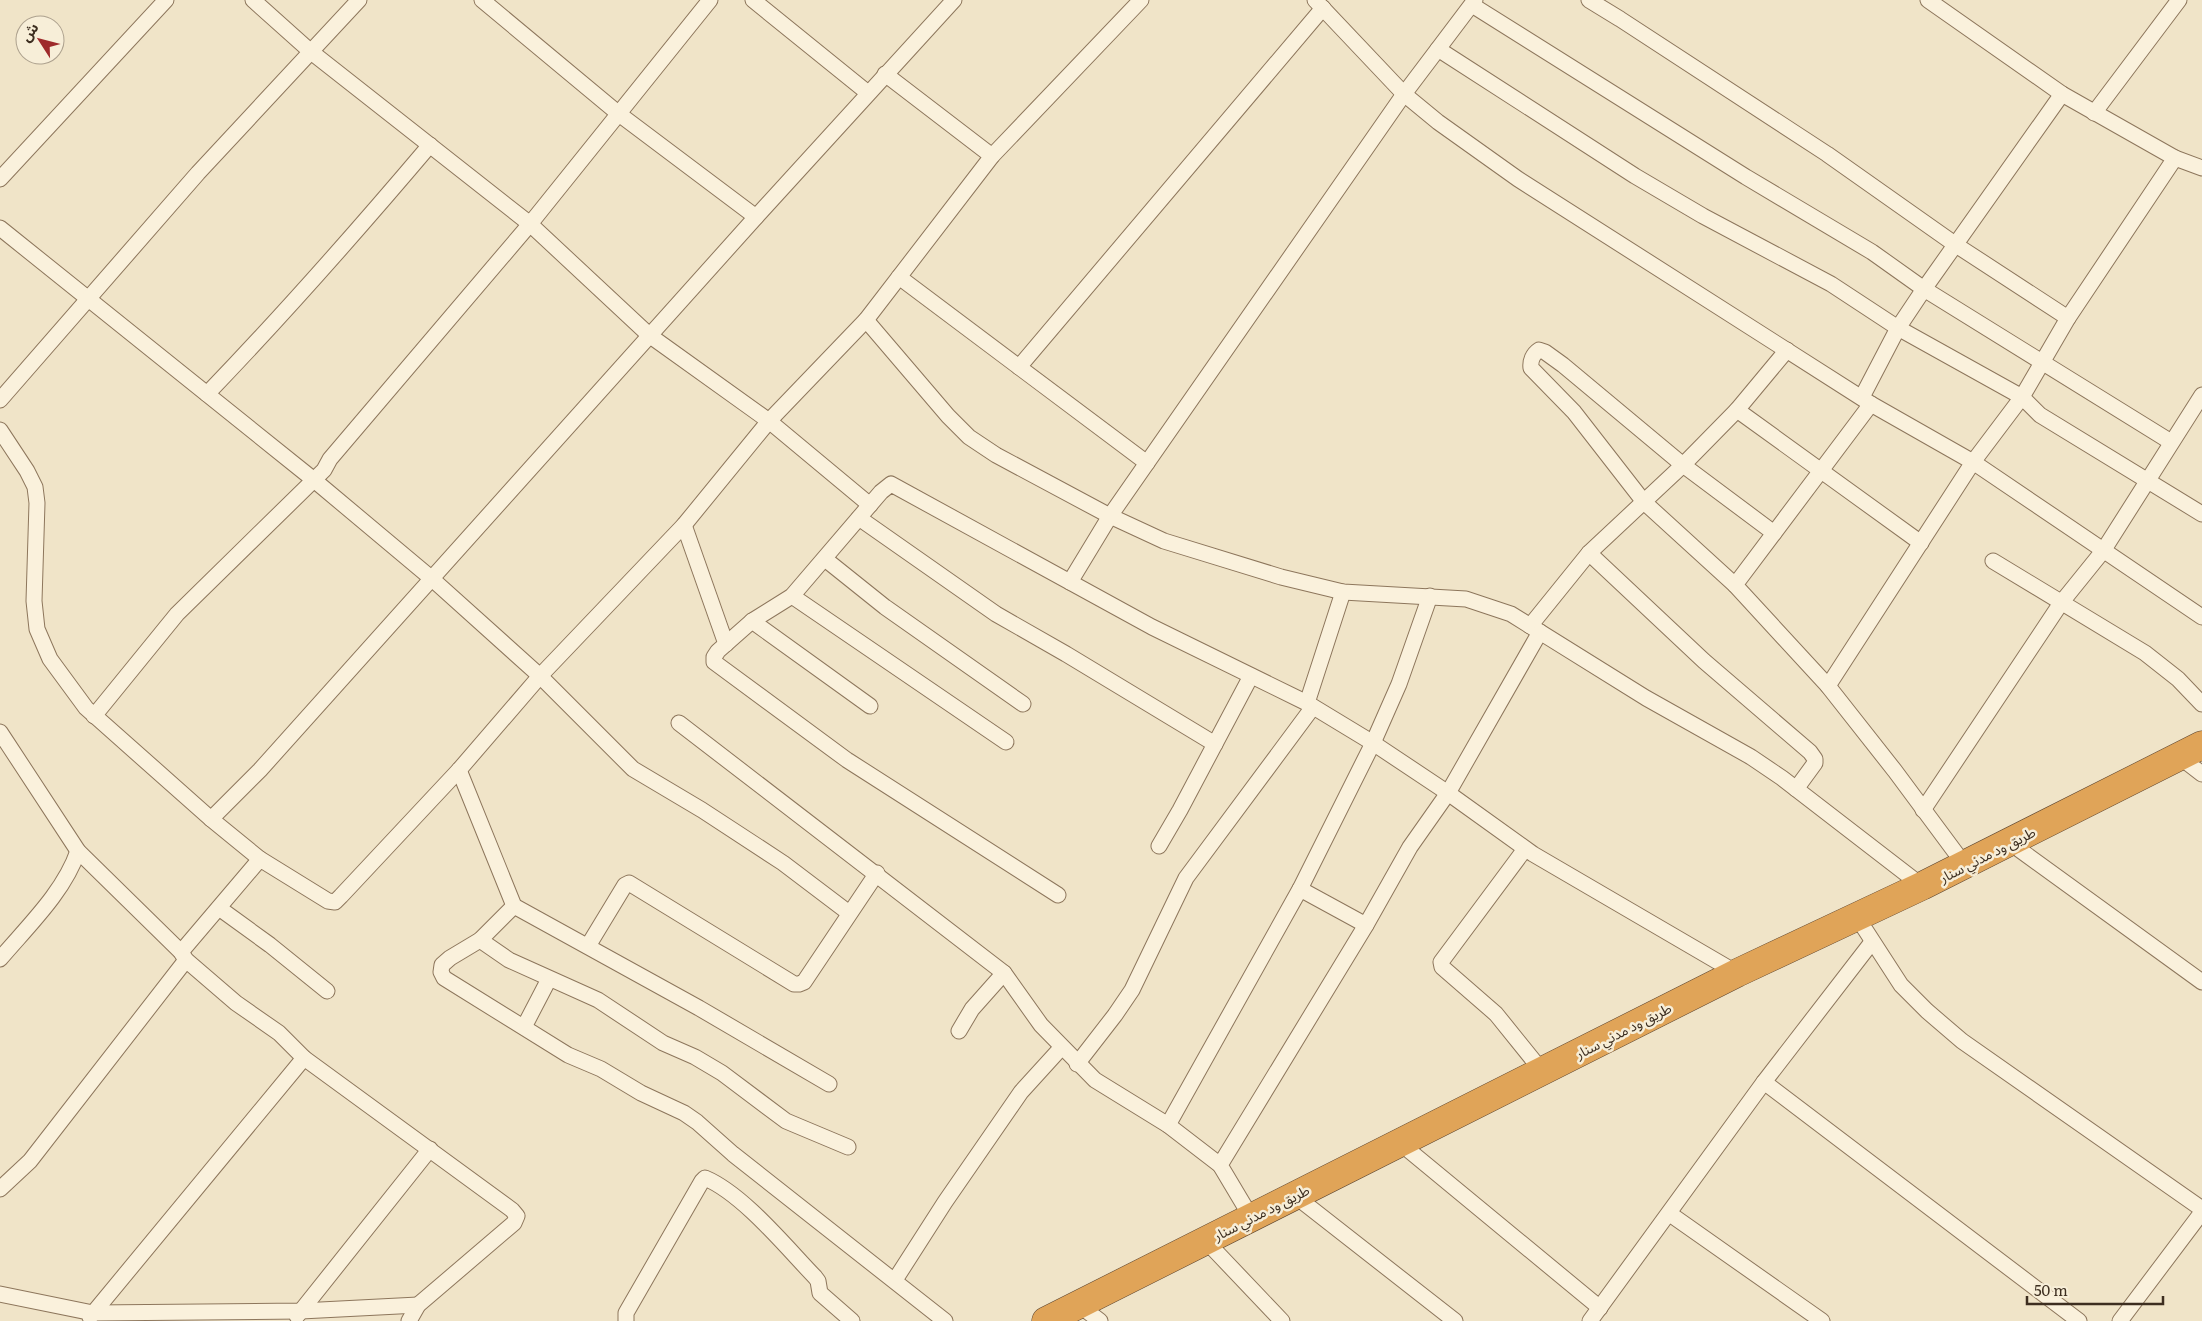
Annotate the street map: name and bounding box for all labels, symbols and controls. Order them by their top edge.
north arrow [15,15,65,65]
text: ش [15,18,42,45]
street label: طريق ود مدني سنار [1935,821,2039,889]
street label: طريق ود مدني سنار [1571,997,1675,1065]
street label: طريق ود مدني سنار [1209,1179,1313,1247]
scale bar [2027,1274,2163,1306]
text: 50 m [2034,1278,2068,1301]

